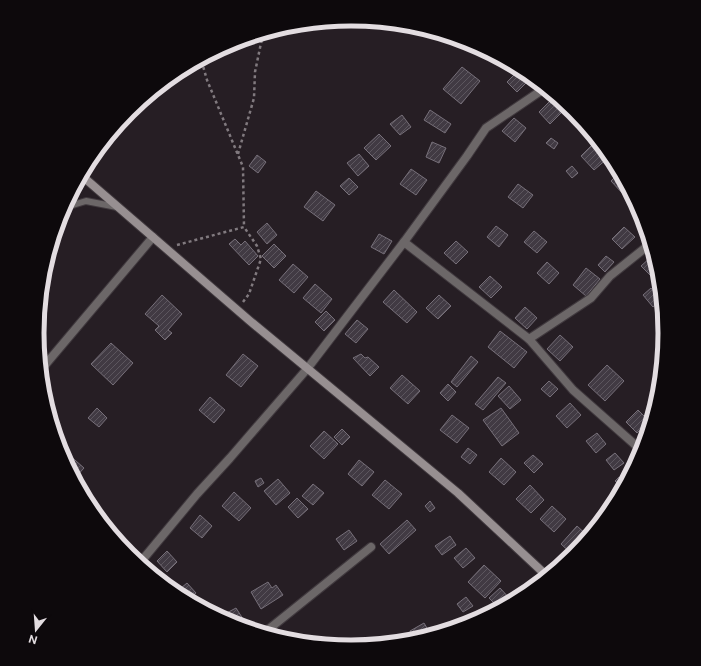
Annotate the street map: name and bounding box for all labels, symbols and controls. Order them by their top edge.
north arrow [16,610,56,650]
text: N [27,633,39,647]

